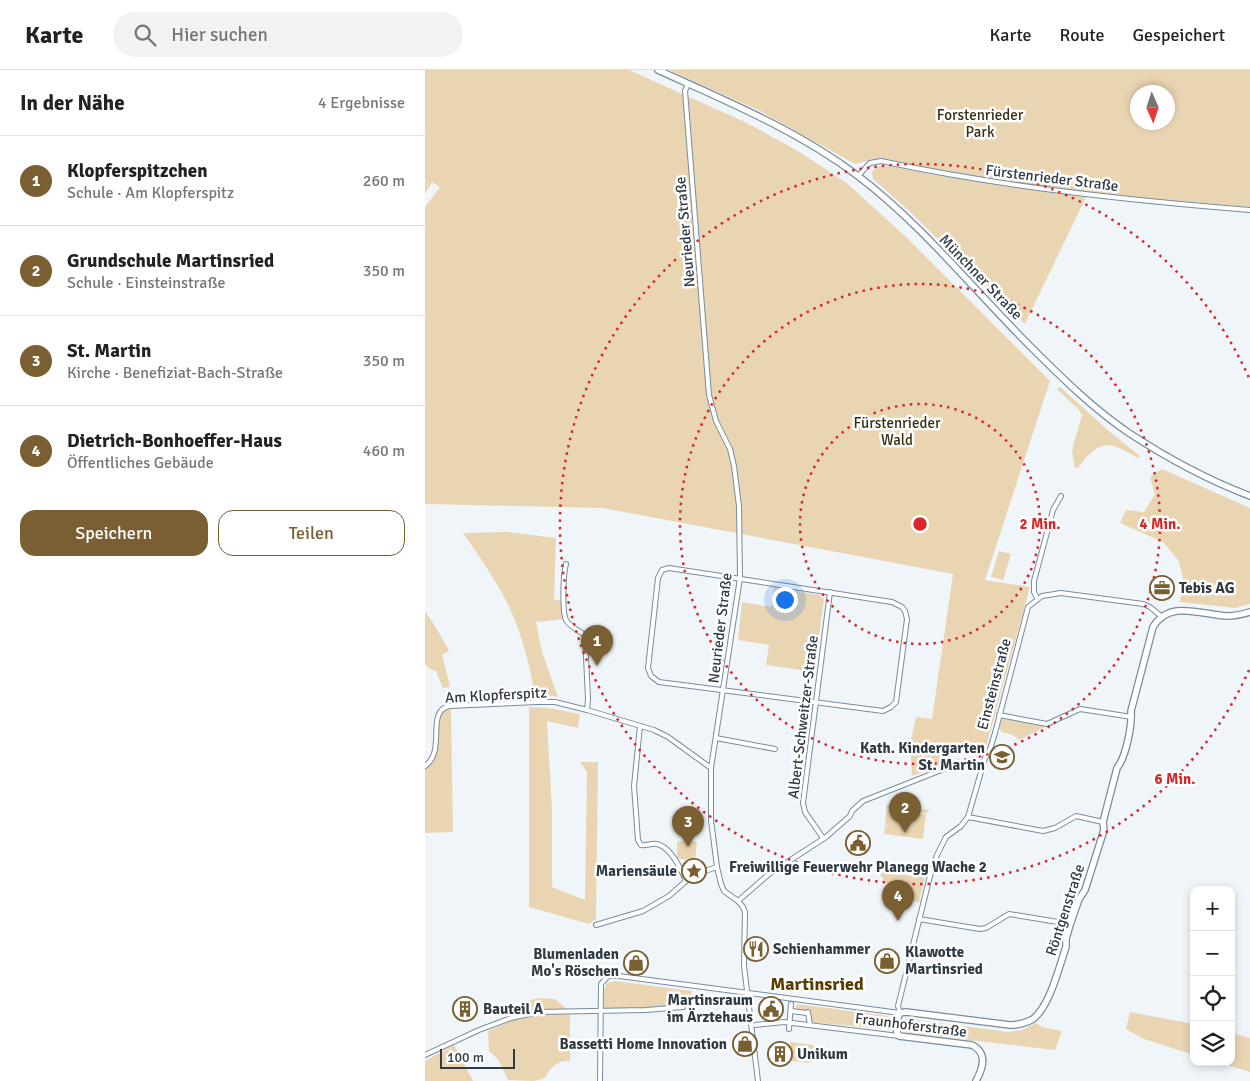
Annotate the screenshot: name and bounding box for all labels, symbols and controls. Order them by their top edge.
search box [113,12,463,57]
text: Karte [25,20,83,50]
icon: search [131,21,159,49]
text: Hier suchen [171,23,268,47]
text: Karte [990,24,1032,46]
text: Route [1060,24,1105,46]
text: Gespeichert [1133,24,1225,46]
north arrow [1130,85,1175,130]
text: In der Nähe [20,90,125,116]
text: 4 Ergebnisse [318,93,405,113]
park label: Forstenrieder Park [937,106,1024,141]
text: Klopferspitzchen [67,159,208,183]
street label: Fürstenrieder Straße [985,161,1119,195]
text: 1 [32,171,40,191]
text: 260 m [363,171,405,191]
street label: Neurieder Straße [671,176,699,288]
text: Schule · Am Klopferspitz [67,183,234,203]
street label: Münchner Straße [936,231,1026,323]
text: Grundschule Martinsried [67,249,274,273]
text: 2 [32,261,40,281]
text: 350 m [363,261,405,281]
text: Schule · Einsteinstraße [67,273,226,293]
text: St. Martin [67,339,151,363]
text: 3 [32,351,40,371]
text: 350 m [363,351,405,371]
text: Kirche · Benefiziat-Bach-Straße [67,363,283,383]
park label: Fürstenrieder Wald [854,414,941,449]
text: Dietrich-Bonhoeffer-Haus [67,429,282,453]
text: 4 [32,441,40,461]
text: 460 m [363,441,405,461]
text: Öffentliches Gebäude [67,453,214,473]
button: Speichern [20,510,208,556]
button: Teilen [218,510,405,556]
centre of rings [911,515,929,533]
text: 2 Min. [1020,515,1060,533]
text: 4 Min. [1140,515,1180,533]
street label: Neurieder Straße [704,572,736,684]
office icon: Tebis AG [1149,575,1175,601]
place label: Tebis AG [1179,579,1235,597]
your location [772,587,798,613]
pin: 1 [581,625,613,666]
street label: Albert-Schweitzer-Straße [784,634,822,800]
street label: Einsteinstraße [973,636,1015,732]
street label: Am Klopferspitz [445,683,548,707]
place label: Kath. Kindergarten St. Martin [860,739,985,774]
school or university icon: Kath. Kindergarten St. Martin [989,744,1015,770]
text: 6 Min. [1155,770,1195,788]
pin: 2 [889,792,921,833]
pin: 3 [672,806,704,847]
public building icon: Freiwillige Feuerwehr Planegg Wache 2 [845,830,871,856]
place icon: Mariensäule [681,858,707,884]
place label: Freiwillige Feuerwehr Planegg Wache 2 [729,858,987,876]
place label: Mariensäule [596,862,677,880]
street label: Röntgenstraße [1042,862,1088,958]
pin: 4 [882,880,914,921]
map controls [1190,886,1235,1066]
button: + [1190,886,1235,931]
button: − [1190,931,1235,976]
restaurant icon: Schienhammer [743,936,769,962]
place label: Schienhammer [773,940,870,958]
place label: Klawotte Martinsried [905,943,983,978]
place label: Blumenladen Mo's Röschen [531,945,619,980]
shop icon: Klawotte Martinsried [874,948,900,974]
shop icon: Blumenladen Mo's Röschen [623,950,649,976]
district label: Martinsried [770,973,864,995]
button: locate [1190,976,1235,1021]
place label: Martinsraum im Ärztehaus [667,991,753,1026]
building icon: Bauteil A [452,996,478,1022]
public building icon: Martinsraum im Ärztehaus [758,996,784,1022]
place label: Bauteil A [483,1000,544,1018]
street label: Fraunhoferstraße [854,1009,968,1041]
button: layers [1190,1021,1235,1066]
shop icon: Bassetti Home Innovation [732,1031,758,1057]
place label: Bassetti Home Innovation [560,1035,727,1053]
building icon: Unikum [767,1041,793,1067]
place label: Unikum [797,1045,848,1063]
scale bar [440,1046,515,1069]
text: 100 m [447,1049,484,1066]

